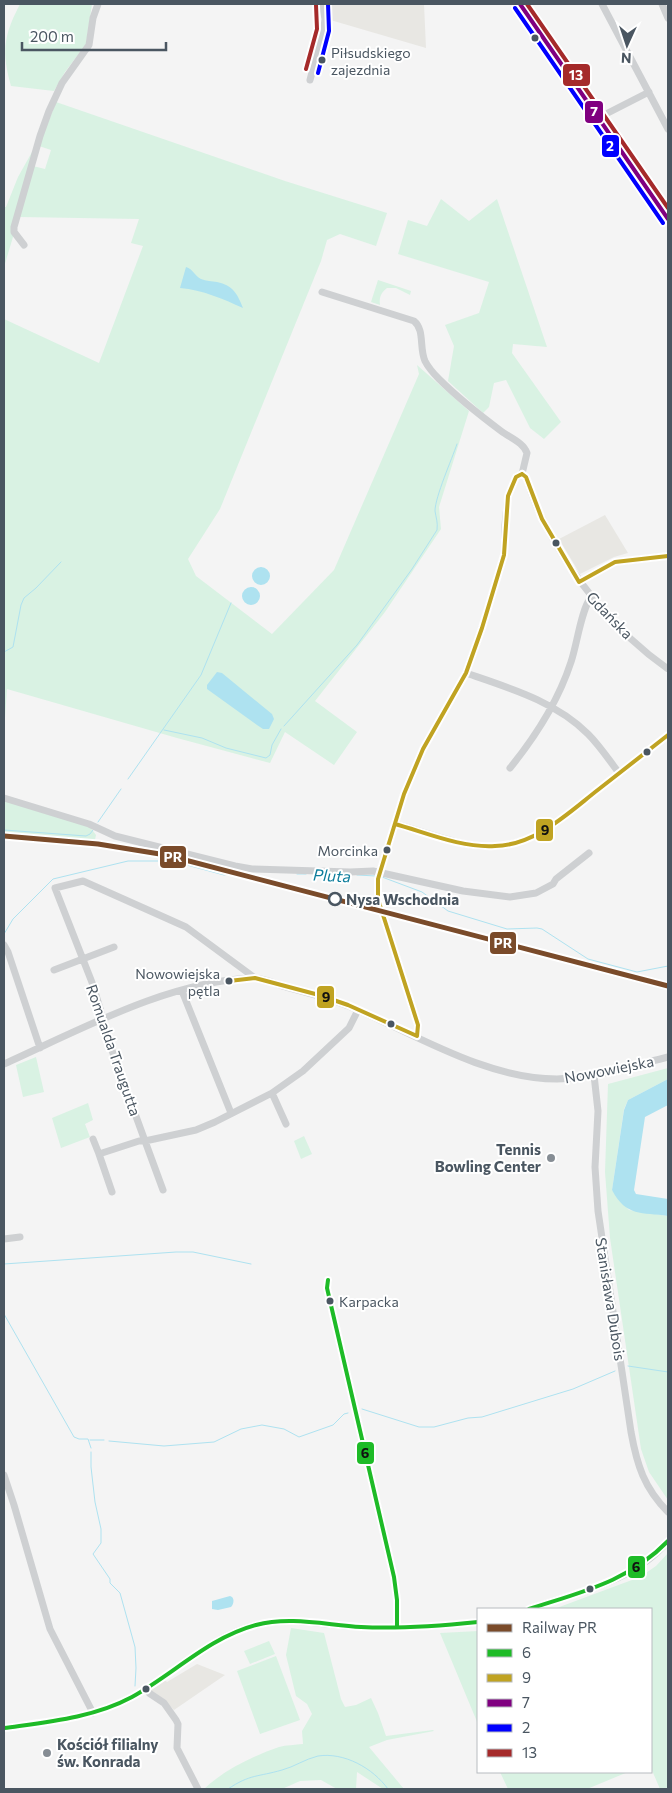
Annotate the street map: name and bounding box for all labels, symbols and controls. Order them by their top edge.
scale bar [22,20,166,52]
north arrow [602,20,652,70]
text: 200 m [30,27,74,45]
unlabelled marker [530,33,540,43]
place label: Piłsudskiego zajezdnia [331,44,411,78]
text: N [621,50,632,67]
marker: Piłsudskiego zajezdnia [317,55,327,65]
line badge: 13 [562,63,591,87]
text: 13 [569,66,583,83]
line badge: 7 [584,100,604,124]
text: 7 [590,102,598,119]
line badge: 2 [601,134,620,158]
text: 2 [606,137,614,154]
unlabelled marker [551,538,561,548]
street label: Gdańska [583,588,637,642]
unlabelled marker [642,747,652,757]
line badge: 9 [535,818,554,842]
text: 9 [541,821,550,838]
place label: Morcinka [317,842,378,859]
line badge: PR [159,845,187,869]
marker: Morcinka [382,845,392,855]
text: PR [164,848,183,865]
water label: Pluta [313,865,351,885]
place label: Nysa Wschodnia [346,890,459,908]
marker: Nysa Wschodnia [328,892,342,906]
line badge: PR [489,931,517,955]
text: PR [494,934,513,951]
place label: Nowowiejska pętla [135,965,220,999]
marker: Nowowiejska pętla [224,976,234,986]
street label: Romualda Traugutta [83,982,145,1118]
line badge: 9 [316,985,335,1009]
text: 9 [322,988,331,1005]
unlabelled marker [386,1019,396,1029]
street label: Nowowiejska [563,1051,655,1087]
place label: Tennis Bowling Center [435,1140,541,1175]
marker: Tennis Bowling Center [545,1152,557,1164]
street label: Stanisława Dubois [592,1236,630,1362]
place label: Karpacka [339,1293,399,1310]
marker: Karpacka [325,1296,335,1306]
line badge: 6 [356,1441,375,1465]
text: 6 [361,1444,370,1461]
line badge: 6 [627,1555,646,1579]
text: 6 [632,1558,641,1575]
unlabelled marker [585,1584,595,1594]
legend [477,1608,652,1773]
text: Railway PR [522,1618,597,1636]
text: 6 [522,1643,531,1661]
text: 9 [522,1668,531,1686]
unlabelled marker [141,1684,151,1694]
text: 7 [522,1693,530,1711]
text: 2 [522,1718,530,1736]
place label: Kościół filialny św. Konrada [57,1735,159,1770]
text: 13 [522,1743,537,1761]
marker: Kościół filialny św. Konrada [41,1747,53,1759]

